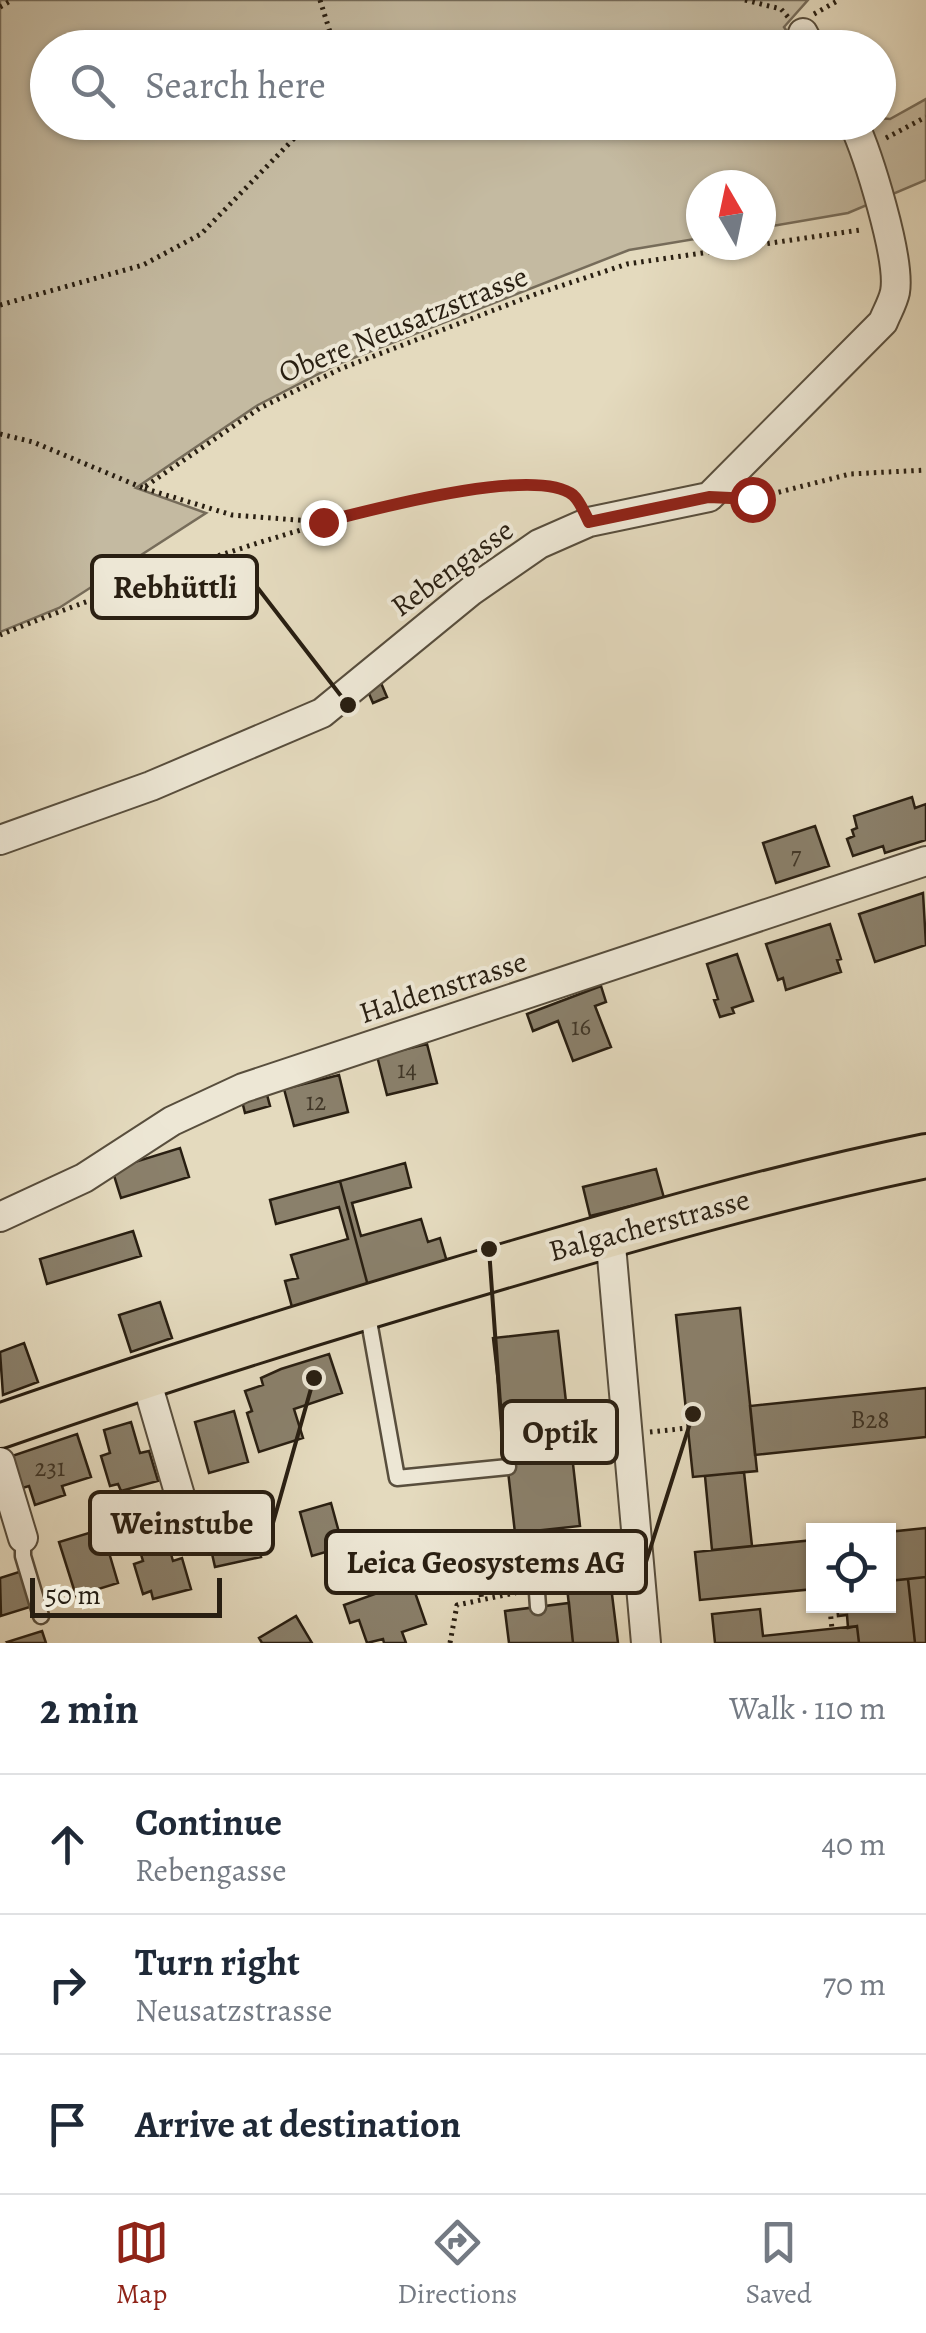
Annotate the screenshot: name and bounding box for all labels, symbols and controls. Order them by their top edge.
search box [30,30,896,140]
icon: search [65,58,120,113]
text: Search here [145,59,326,111]
north arrow [686,170,776,260]
street label: Obere Neusatzstrasse [273,256,533,392]
route start [730,477,776,523]
route end [301,500,347,546]
street label: Rebengasse [383,510,521,626]
callout: Rebhüttli [92,556,257,618]
text: Rebhüttli [113,565,237,609]
house number: 7 [791,839,802,873]
street label: Haldenstrasse [354,941,532,1033]
house number: 16 [571,1010,591,1044]
house number: 14 [397,1053,417,1087]
house number: 12 [306,1085,326,1119]
street label: Balgacherstrasse [544,1179,754,1271]
callout: Optik [502,1401,617,1463]
house number: B28 [851,1403,889,1437]
text: Optik [522,1410,598,1454]
house number: 231 [35,1451,65,1485]
callout: Weinstube [90,1492,273,1554]
text: Weinstube [109,1501,254,1545]
map controls [806,1523,896,1613]
button: locate [806,1523,896,1613]
callout: Leica Geosystems AG [326,1531,646,1593]
text: Leica Geosystems AG [346,1540,626,1584]
scale bar [30,1573,222,1618]
text: 50 m [45,1576,101,1614]
text: 2 min [40,1680,139,1737]
text: Walk · 110 m [729,1686,886,1730]
text: Continue [135,1796,282,1848]
icon: ahead [40,1817,95,1872]
text: 40 m [821,1822,886,1866]
text: Rebengasse [135,1848,287,1892]
text: Turn right [135,1936,300,1988]
icon: right [40,1957,95,2012]
text: 70 m [823,1962,886,2006]
text: Neusatzstrasse [135,1988,332,2032]
icon: arrive [40,2097,95,2152]
text: Arrive at destination [135,2098,461,2150]
tab: Map [114,2215,169,2313]
tab: Directions [397,2215,517,2313]
tab: Saved [746,2215,812,2313]

